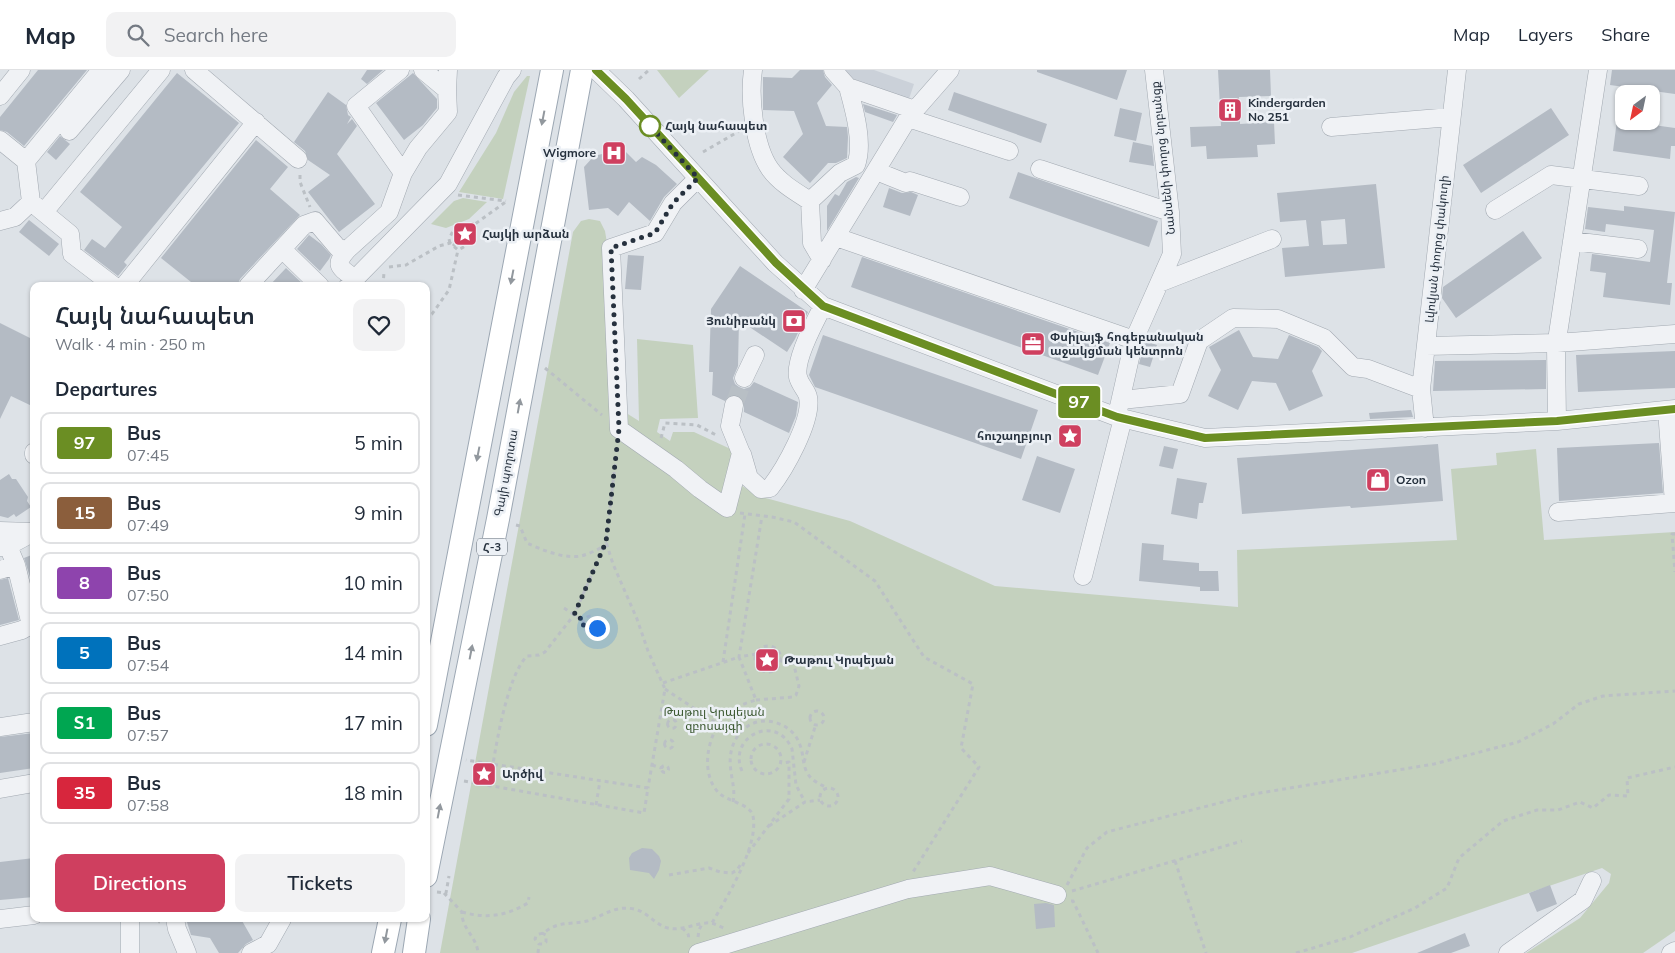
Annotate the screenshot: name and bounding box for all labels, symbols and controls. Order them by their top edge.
search box [106,12,456,57]
text: Map [25,20,76,50]
icon: search [124,21,152,49]
text: Search here [164,23,268,47]
text: Map [1453,23,1490,46]
text: Layers [1518,23,1573,46]
text: Share [1601,23,1650,46]
street label: Նանսենի փողոց նրբանցք [1147,80,1178,236]
north arrow [1615,85,1660,130]
map controls [1615,85,1660,130]
place label: Kindergarden No 251 [1248,95,1326,124]
building icon: Kindergarden No 251 [1217,97,1243,123]
one-way arrow [539,110,547,125]
marker: Հայկ նահապետ [639,115,661,137]
place label: Հայկ նահապետ [665,118,767,133]
hospital icon: Wigmore [601,140,627,166]
place label: Wigmore [543,145,596,160]
street label: Լվովյան փողոց փակուղի [1421,174,1452,324]
place icon: Հայկի արձան [452,221,478,247]
place label: Հայկի արձան [482,226,569,241]
one-way arrow [508,270,516,285]
button: heart [353,299,405,351]
text: Հայկ նահապետ [55,300,255,330]
bank icon: Յունիբանկ [781,308,807,334]
place label: Յունիբանկ [706,313,776,328]
place label: Փսիլայֆ հոգեբանական աջակցման կենտրոն [1050,329,1204,358]
office icon: Փսիլայֆ հոգեբանական աջակցման կենտրոն [1020,331,1046,357]
text: Walk · 4 min · 250 m [55,334,206,354]
text: Departures [55,377,157,401]
line badge: 97 [1056,386,1102,418]
text: 97 [1068,390,1090,413]
one-way arrow [515,398,523,414]
text: Bus [127,421,161,445]
place icon: հուշաղբյուր [1057,423,1083,449]
street label: Գայի պողոտա [490,428,521,518]
place label: հուշաղբյուր [977,428,1052,443]
text: 97 [74,431,95,454]
text: 5 min [354,431,403,455]
text: 07:45 [127,445,169,465]
one-way arrow [473,446,481,462]
shop icon: Ozon [1365,467,1391,493]
place label: Ozon [1396,472,1426,487]
text: Bus [127,491,161,515]
text: 15 [74,501,95,524]
text: 9 min [354,501,403,525]
text: 07:49 [127,515,169,535]
road number: Հ-3 [477,538,507,556]
text: Bus [127,561,161,585]
text: 8 [79,571,90,594]
text: 10 min [343,571,403,595]
text: 07:50 [127,585,169,605]
your location [585,616,610,641]
text: Bus [127,631,161,655]
text: 5 [79,641,90,664]
text: 14 min [343,641,403,665]
one-way arrow [468,643,476,659]
place icon: Թաթուլ Կրպեյան [754,647,780,673]
place label: Թաթուլ Կրպեյան [784,652,894,667]
text: 07:54 [127,655,169,675]
text: Bus [127,701,161,725]
park label: Թաթուլ Կրպեյան զբոսայգի [663,704,765,733]
text: Տ1 [74,711,95,734]
text: 17 min [343,711,403,735]
text: 07:57 [127,725,169,745]
place icon: Արծիվ [471,761,497,787]
place label: Արծիվ [502,766,544,781]
text: Bus [127,771,161,795]
text: 35 [74,781,95,804]
text: 18 min [343,781,403,805]
text: 07:58 [127,795,169,815]
one-way arrow [436,803,444,819]
button: Directions [55,854,225,912]
button: Tickets [235,854,405,912]
one-way arrow [382,928,390,944]

